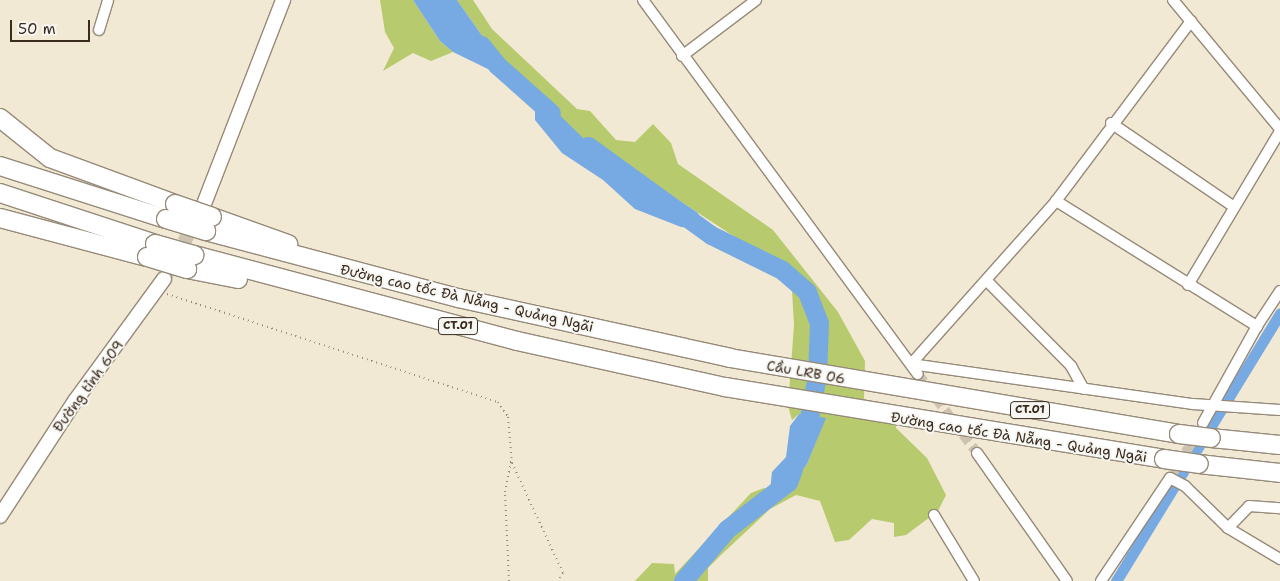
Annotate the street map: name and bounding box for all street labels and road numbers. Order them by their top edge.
street label: Đường cao tốc Đà Nẵng - Quảng Ngãi [339,261,595,335]
road number: CT.01 [437,316,479,336]
street label: Đường tỉnh 609 [49,337,127,435]
street label: Cầu LRB 06 [765,357,847,387]
road number: CT.01 [1009,400,1051,420]
street label: Đường cao tốc Đà Nẵng - Quảng Ngãi [890,408,1148,466]

